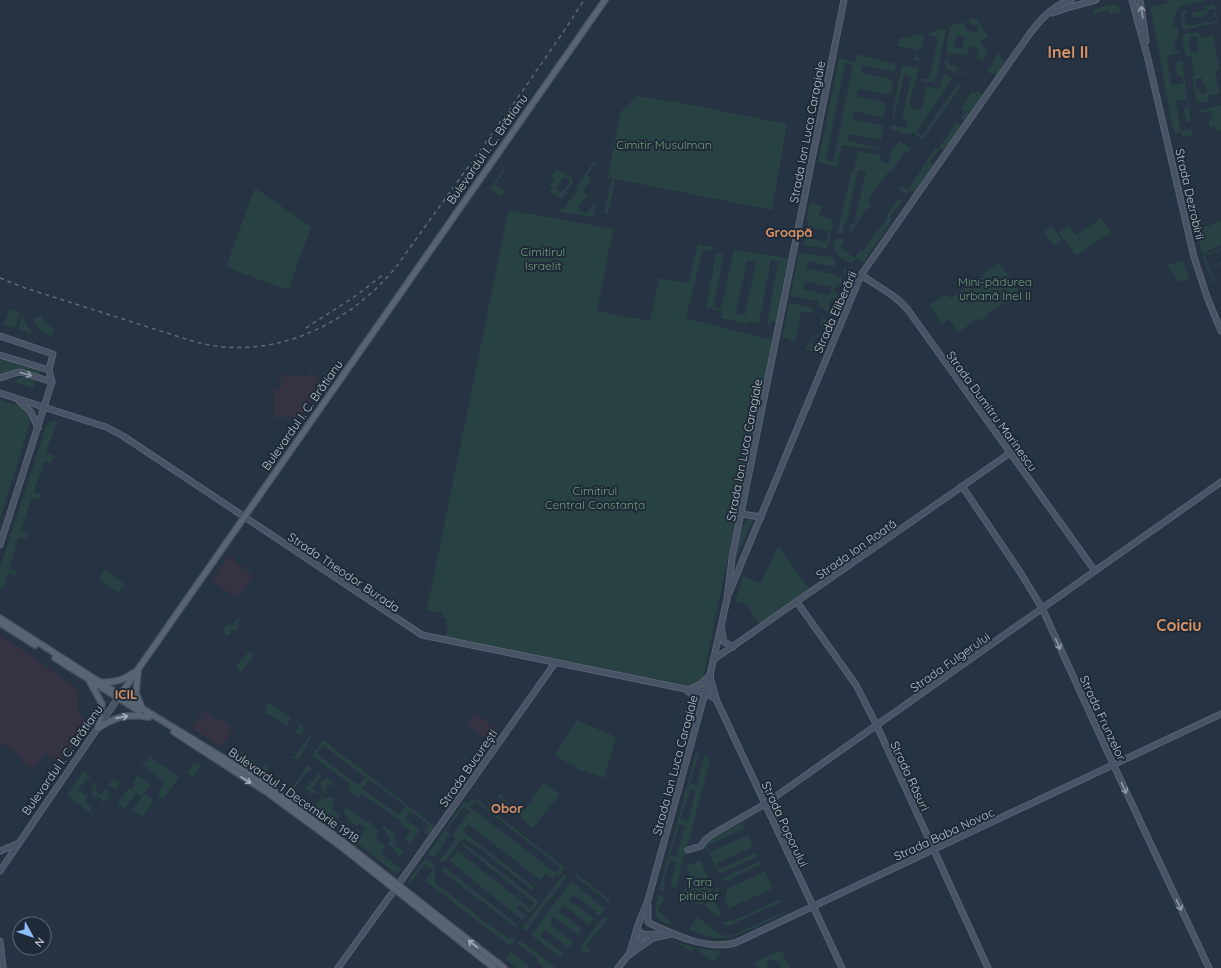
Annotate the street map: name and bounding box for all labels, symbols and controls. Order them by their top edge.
one-way arrow [1138,5,1146,18]
district label: Inel II [1048,42,1088,62]
street label: Strada Ion Luca Caragiale [786,59,828,204]
street label: Bulevardul I. C. Brătianu [443,91,531,207]
park label: Cimitir Musulman [616,137,712,152]
street label: Strada Dezrobirii [1172,147,1208,241]
district label: Groapă [765,224,813,240]
park label: Cimitirul Israelit [521,244,565,273]
street label: Strada Eliberării [810,269,860,355]
park label: Mini-pădurea urbană Inel II [958,274,1032,303]
street label: Strada Dumitru Marinescu [943,348,1041,474]
street label: Bulevardul I. C. Brătianu [258,357,346,473]
one-way arrow [19,371,32,378]
street label: Strada Ion Luca Caragiale [723,377,765,522]
park label: Cimitirul Central Constanța [545,483,645,512]
street label: Strada Ion Roată [813,516,899,582]
street label: Strada Theodor Burada [285,529,403,615]
district label: Coiciu [1156,615,1202,635]
street label: Strada Fulgerului [907,629,993,695]
one-way arrow [1055,637,1062,649]
street label: Strada Frunzelor [1077,673,1129,763]
district label: ICIL [115,686,137,702]
street label: Strada Ion Luca Caragiale [649,693,701,837]
street label: Bulevardul I. C. Brătianu [18,702,106,818]
one-way arrow [116,712,129,720]
street label: Strada București [436,726,500,810]
street label: Strada Răsuri [887,739,933,813]
street label: Bulevardul 1 Decembrie 1918 [226,744,362,846]
one-way arrow [240,776,252,784]
street label: Strada Poporului [759,779,811,869]
one-way arrow [1121,781,1128,793]
district label: Obor [491,800,523,816]
street label: Strada Baba Novac [891,804,997,864]
park label: Țara piticilor [679,874,719,903]
one-way arrow [1176,899,1183,911]
north arrow [12,916,52,956]
text: N [32,935,48,950]
one-way arrow [468,940,479,948]

